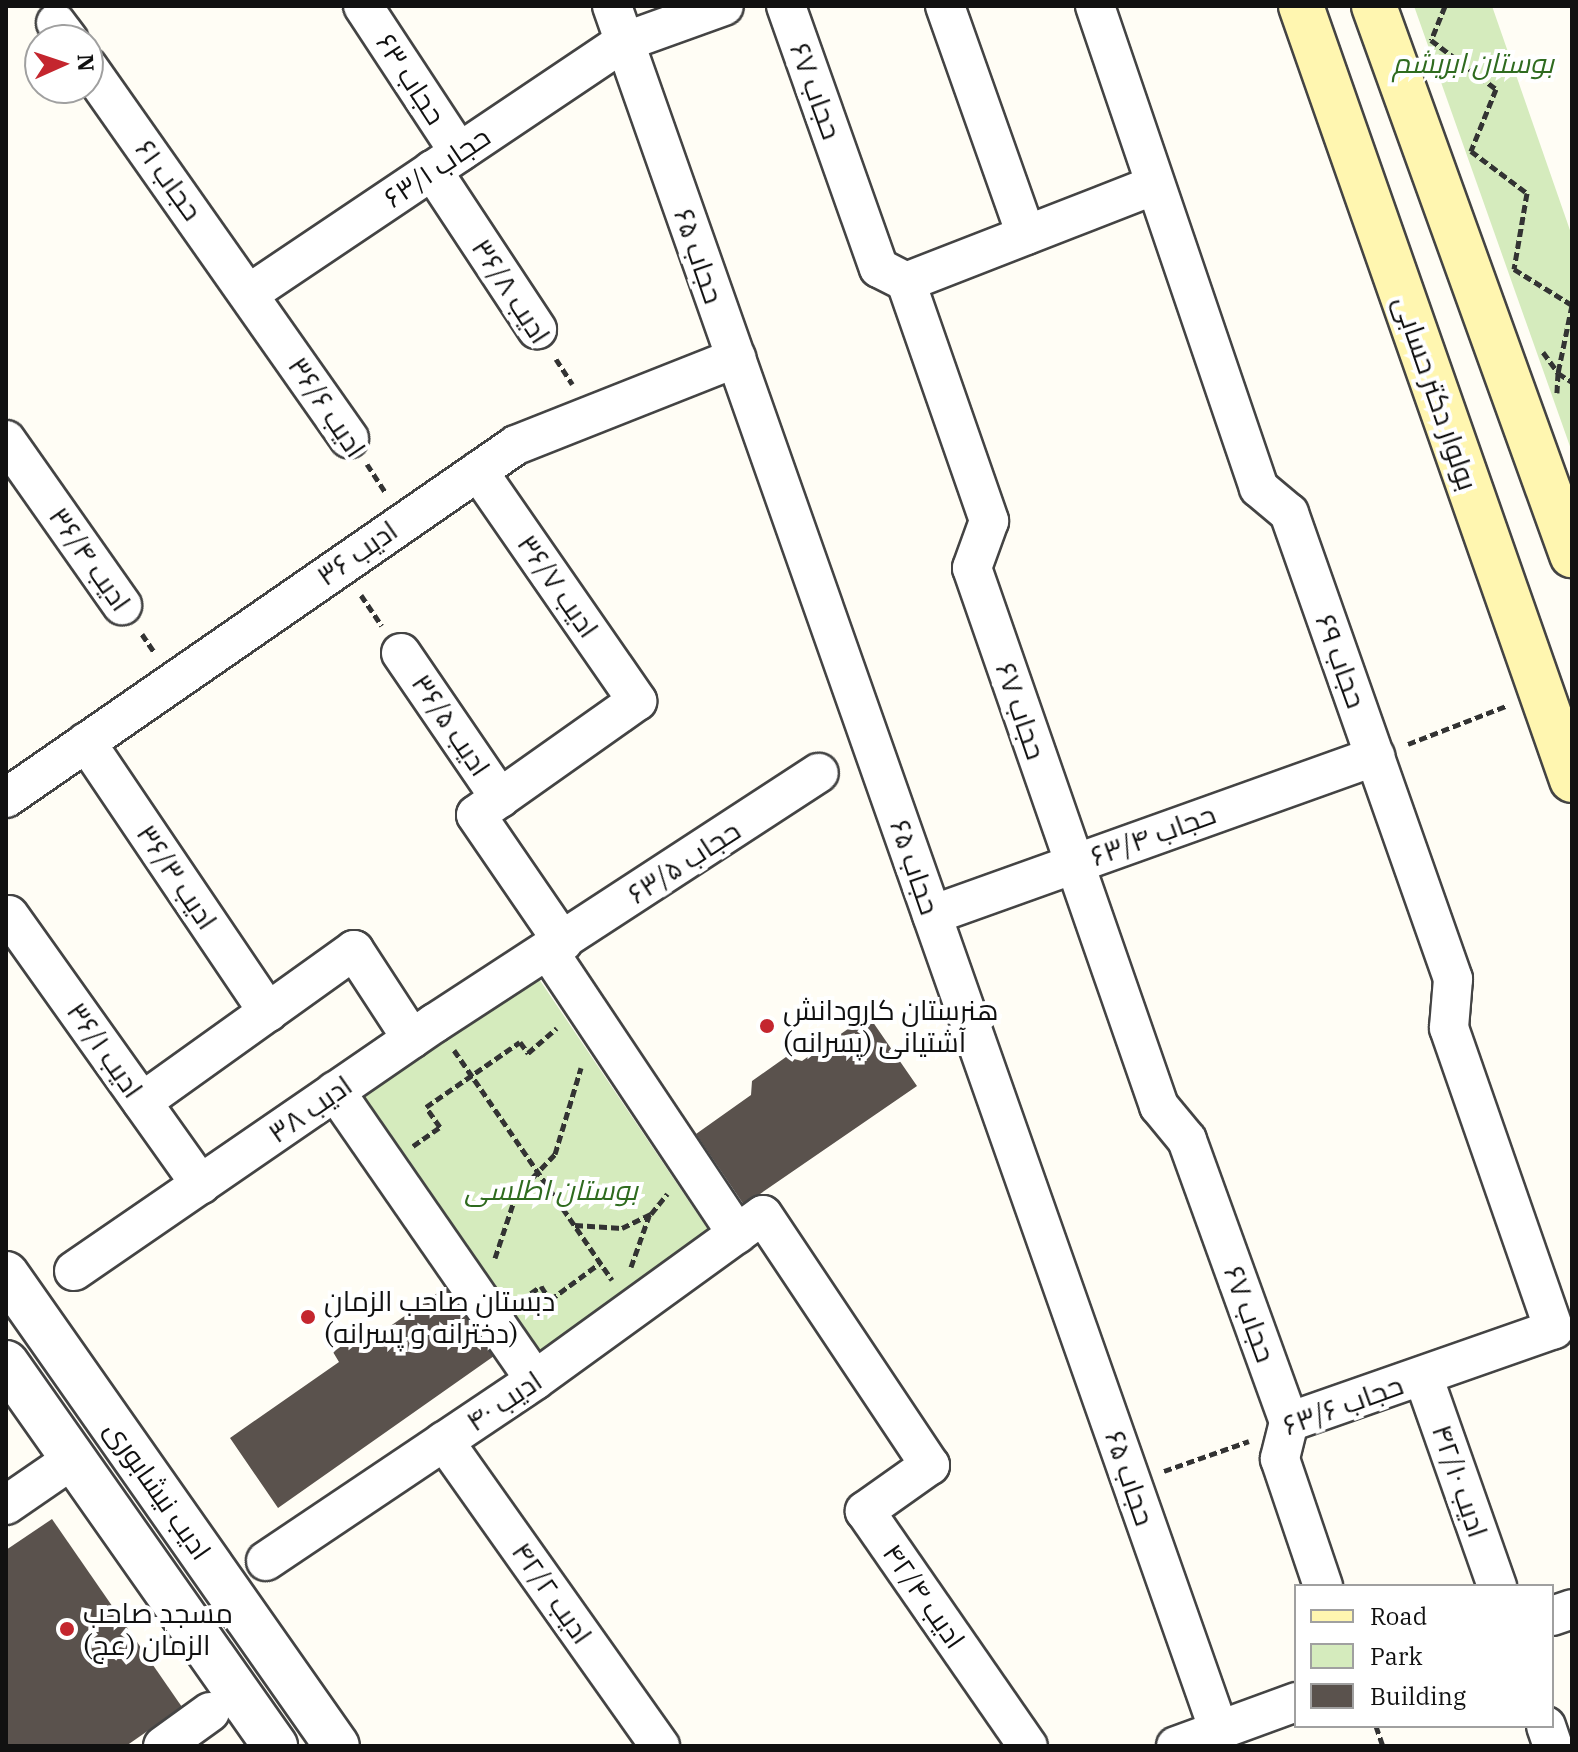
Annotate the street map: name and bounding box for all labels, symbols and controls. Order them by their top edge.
north arrow [24,24,104,104]
street label: حجاب ۶۳ [369,27,453,131]
street label: حجاب ۶۷ [783,38,849,144]
park label: بوستان ابریشم [1392,46,1554,80]
text: N [72,53,101,72]
street label: حجاب ۶۳/۱ [378,119,496,215]
street label: حجاب ۶۱ [129,133,209,227]
street label: حجاب ۶۵ [667,204,731,308]
street label: ادیب ۳۶/۸ [465,232,557,350]
street label: بولوار دکتر حسابی [1387,291,1485,495]
street label: ادیب ۳۶/۶ [281,350,373,464]
street label: ادیب ۳۶/۴ [42,501,138,617]
street label: ادیب ۳۶ [310,513,404,593]
street label: ادیب ۳۶/۷ [510,528,606,644]
street label: حجاب ۶۹ [1309,610,1373,712]
street label: حجاب ۶۷ [989,658,1053,764]
street label: ادیب ۳۶/۵ [405,668,497,782]
street label: حجاب ۶۳/۴ [1086,797,1220,873]
street label: حجاب ۶۳/۵ [622,813,746,911]
street label: حجاب ۶۵ [883,815,947,919]
street label: ادیب ۳۶/۳ [130,818,224,936]
place label: هنرستان کارودانش آشتیانی (پسرانه) [783,993,999,1059]
street label: ادیب ۳۶/۱ [60,996,150,1104]
marker: هنرستان کارودانش آشتیانی (پسرانه) [758,1017,776,1035]
street label: ادیب ۳۸ [262,1068,358,1150]
park label: بوستان اطلسی [464,1173,638,1207]
street label: حجاب ۶۷ [1217,1261,1283,1367]
place label: دبستان صاحب الزمان (دخترانه و پسرانه) [324,1284,555,1350]
marker: دبستان صاحب الزمان (دخترانه و پسرانه) [299,1308,317,1326]
street label: ادیب ۴۰ [460,1364,548,1438]
street label: حجاب ۶۳/۶ [1278,1368,1408,1442]
street label: ادیب نیشابوری [98,1414,218,1566]
street label: ادیب ۴۲/۱۰ [1425,1420,1495,1542]
street label: حجاب ۶۵ [1098,1426,1162,1530]
street label: ادیب ۴۲/۲ [505,1536,599,1650]
street label: ادیب ۴۲/۴ [876,1537,972,1655]
legend [1294,1584,1554,1728]
place label: مسجد صاحب الزمان (عج) [83,1596,233,1662]
text: Road [1370,1600,1427,1632]
marker: مسجد صاحب الزمان (عج) [58,1620,76,1638]
text: Park [1370,1640,1422,1672]
text: Building [1370,1680,1466,1712]

